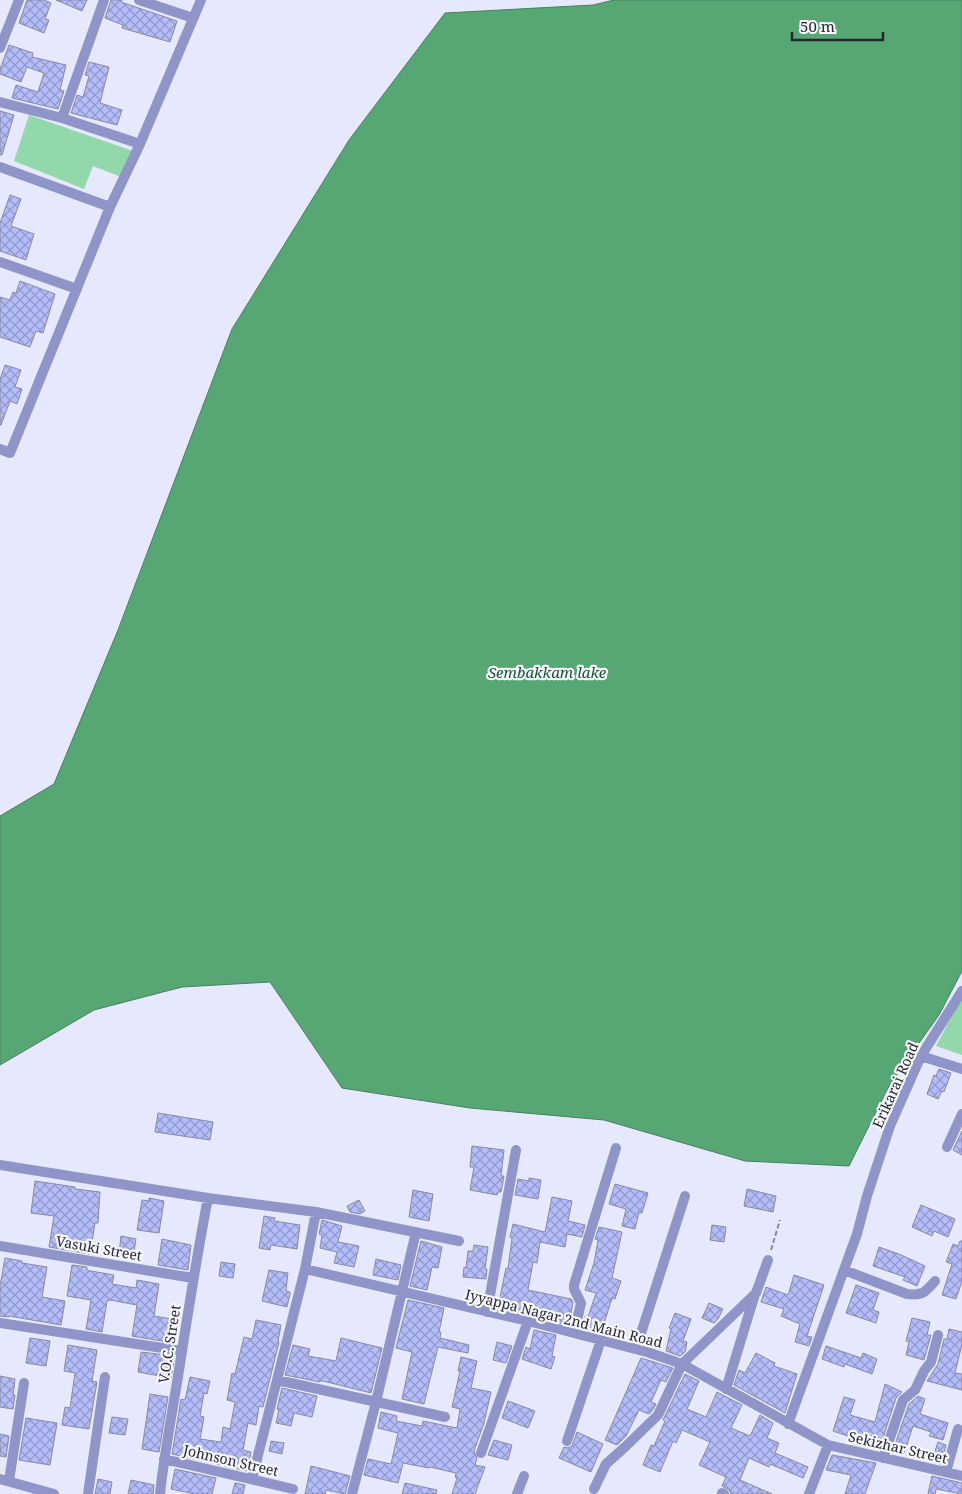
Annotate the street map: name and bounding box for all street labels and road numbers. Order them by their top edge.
street label: Erikarai Road [868,1039,923,1131]
street label: Vasuki Street [54,1231,144,1265]
street label: Iyyappa Nagar 2nd Main Road [463,1284,665,1352]
street label: V.O.C. Street [153,1303,185,1385]
street label: Sekizhar Street [847,1426,949,1468]
street label: Johnson Street [181,1440,281,1480]

